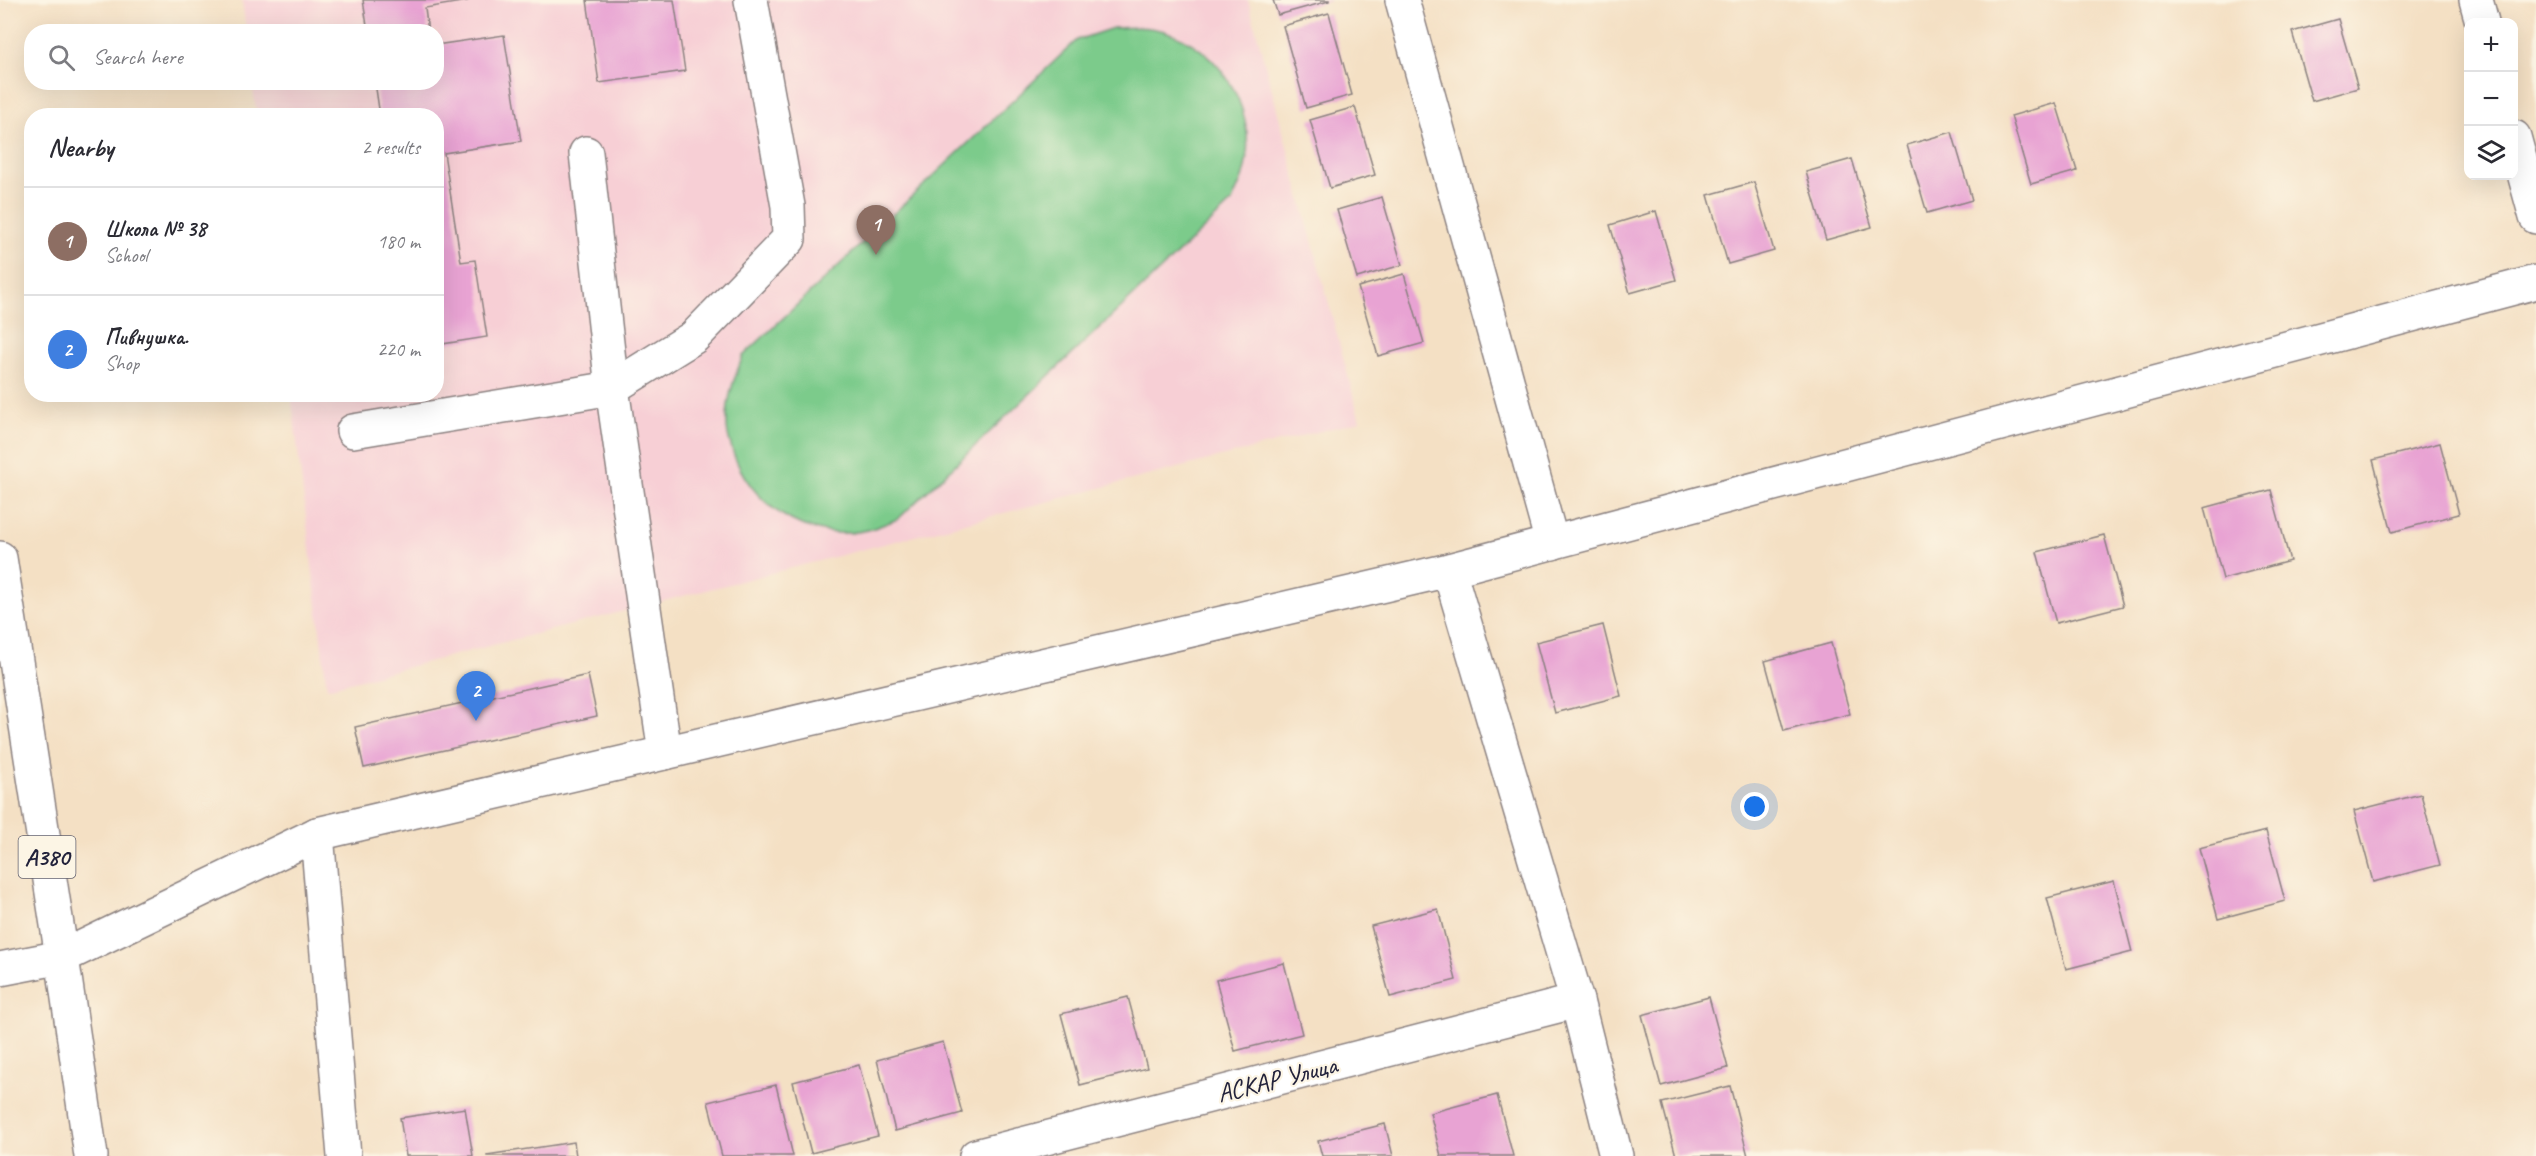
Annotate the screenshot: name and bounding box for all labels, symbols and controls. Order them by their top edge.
map controls [2464,18,2518,180]
button: + [2464,18,2518,72]
search box [24,24,444,90]
icon: search [45,41,78,74]
text: Search here [93,43,183,71]
button: − [2464,72,2518,126]
button: layers [2464,126,2518,180]
text: Nearby [48,131,113,164]
text: 2 results [361,135,420,160]
pin: 1 [856,206,896,255]
text: Школа № 38 [105,215,206,243]
text: 1 [63,229,72,254]
text: 180 m [377,229,420,254]
text: School [105,243,148,268]
text: Пивнушка. [105,323,188,351]
text: 2 [63,337,72,362]
text: 220 m [377,337,420,362]
text: Shop [105,351,139,376]
pin: 2 [456,672,496,721]
your location [1740,792,1769,821]
road number: A380 [18,836,76,878]
street label: АСКАР Улица [1214,1048,1342,1110]

